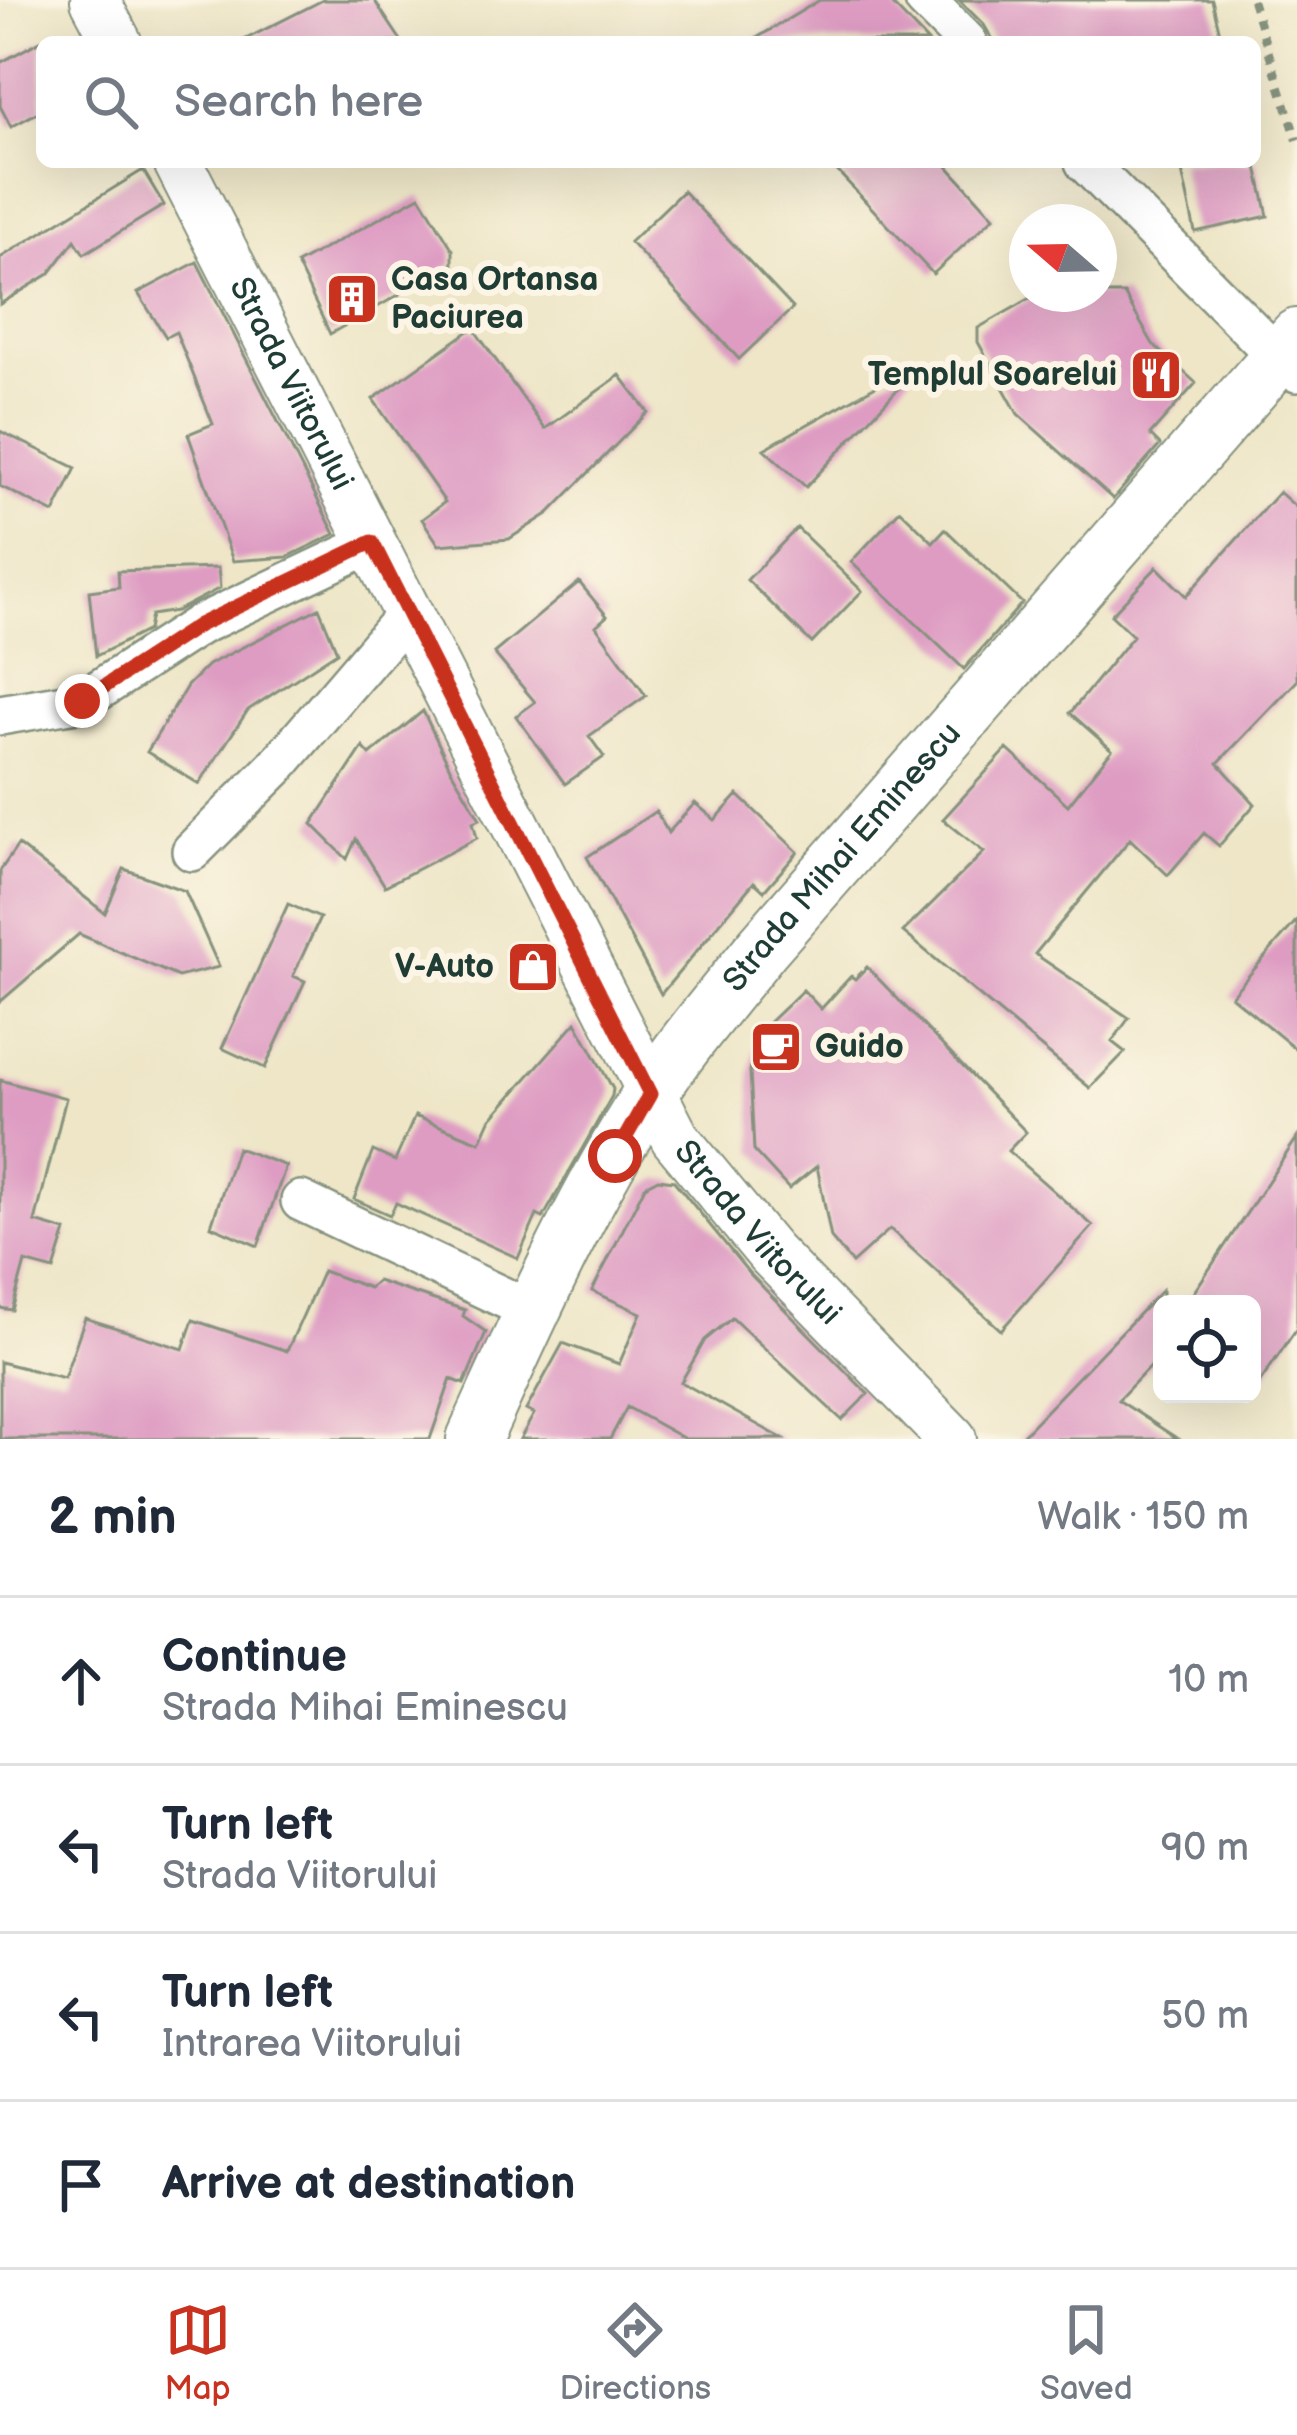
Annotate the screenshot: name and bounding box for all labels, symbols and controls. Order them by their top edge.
search box [36,36,1261,168]
icon: search [78,69,144,135]
text: Search here [174,75,423,130]
north arrow [1009,204,1117,312]
place label: Casa Ortansa Paciurea [391,260,598,338]
street label: Strada Viitorului [220,271,362,497]
building icon: Casa Ortansa Paciurea [324,271,380,327]
restaurant icon: Templul Soarelui [1128,347,1184,403]
place label: Templul Soarelui [868,355,1117,395]
route end [55,674,109,728]
street label: Strada Mihai Eminescu [715,714,970,1000]
shop icon: V-Auto [505,939,561,995]
place label: V-Auto [395,947,494,987]
cafe icon: Guido [748,1019,804,1075]
place label: Guido [815,1027,904,1067]
route start [588,1129,642,1183]
street label: Strada Viitorului [665,1132,849,1334]
map controls [1153,1295,1261,1403]
button: locate [1153,1295,1261,1403]
text: 2 min [48,1487,177,1548]
text: Walk · 150 m [1037,1494,1249,1541]
text: Continue [162,1630,347,1685]
icon: ahead [48,1648,114,1714]
text: 10 m [1168,1657,1249,1704]
text: Strada Mihai Eminescu [162,1685,568,1732]
text: Turn left [162,1798,333,1853]
icon: left [48,1816,114,1882]
text: 90 m [1161,1825,1249,1872]
text: Strada Viitorului [162,1853,437,1900]
text: Turn left [162,1966,333,2021]
icon: left [48,1984,114,2050]
text: 50 m [1161,1993,1249,2040]
text: Intrarea Viitorului [162,2021,462,2068]
icon: arrive [48,2152,114,2218]
text: Arrive at destination [162,2157,575,2212]
tab: Map [164,2297,231,2409]
tab: Directions [559,2297,711,2409]
tab: Saved [1040,2297,1133,2409]

